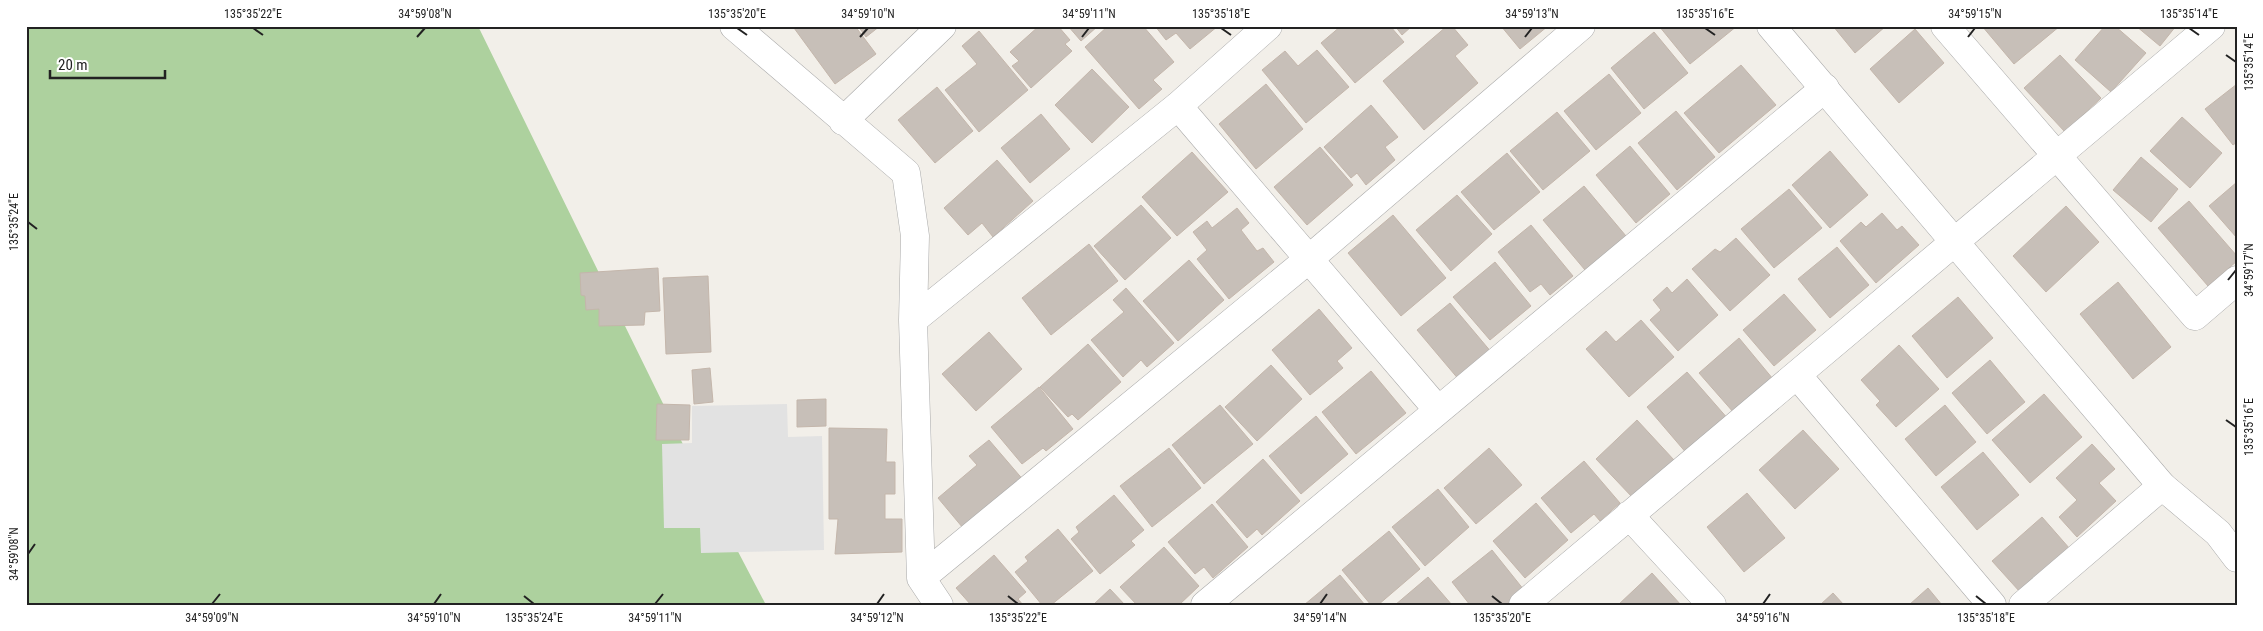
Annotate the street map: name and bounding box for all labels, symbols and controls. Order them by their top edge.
text: 135°35'22"E [224,7,282,21]
text: 34°59'08"N [398,7,452,21]
text: 135°35'20"E [708,7,766,21]
text: 34°59'10"N [841,7,895,21]
text: 34°59'11"N [1062,7,1116,21]
text: 135°35'18"E [1192,7,1250,21]
text: 34°59'13"N [1505,7,1559,21]
text: 135°35'16"E [1676,7,1734,21]
text: 34°59'15"N [1948,7,2002,21]
text: 135°35'14"E [2160,7,2218,21]
text: 135°35'14"E [2242,33,2256,91]
scale bar [50,48,165,80]
text: 20 m [58,56,88,74]
text: 135°35'24"E [7,193,21,251]
text: 34°59'17"N [2242,243,2256,297]
text: 135°35'16"E [2242,398,2256,456]
text: 34°59'08"N [7,527,21,581]
text: 34°59'09"N [185,611,239,625]
text: 34°59'10"N [407,611,461,625]
text: 135°35'24"E [505,611,563,625]
text: 34°59'11"N [628,611,682,625]
text: 34°59'12"N [850,611,904,625]
text: 135°35'22"E [989,611,1047,625]
text: 34°59'14"N [1293,611,1347,625]
text: 135°35'20"E [1473,611,1531,625]
text: 34°59'16"N [1736,611,1790,625]
text: 135°35'18"E [1957,611,2015,625]

